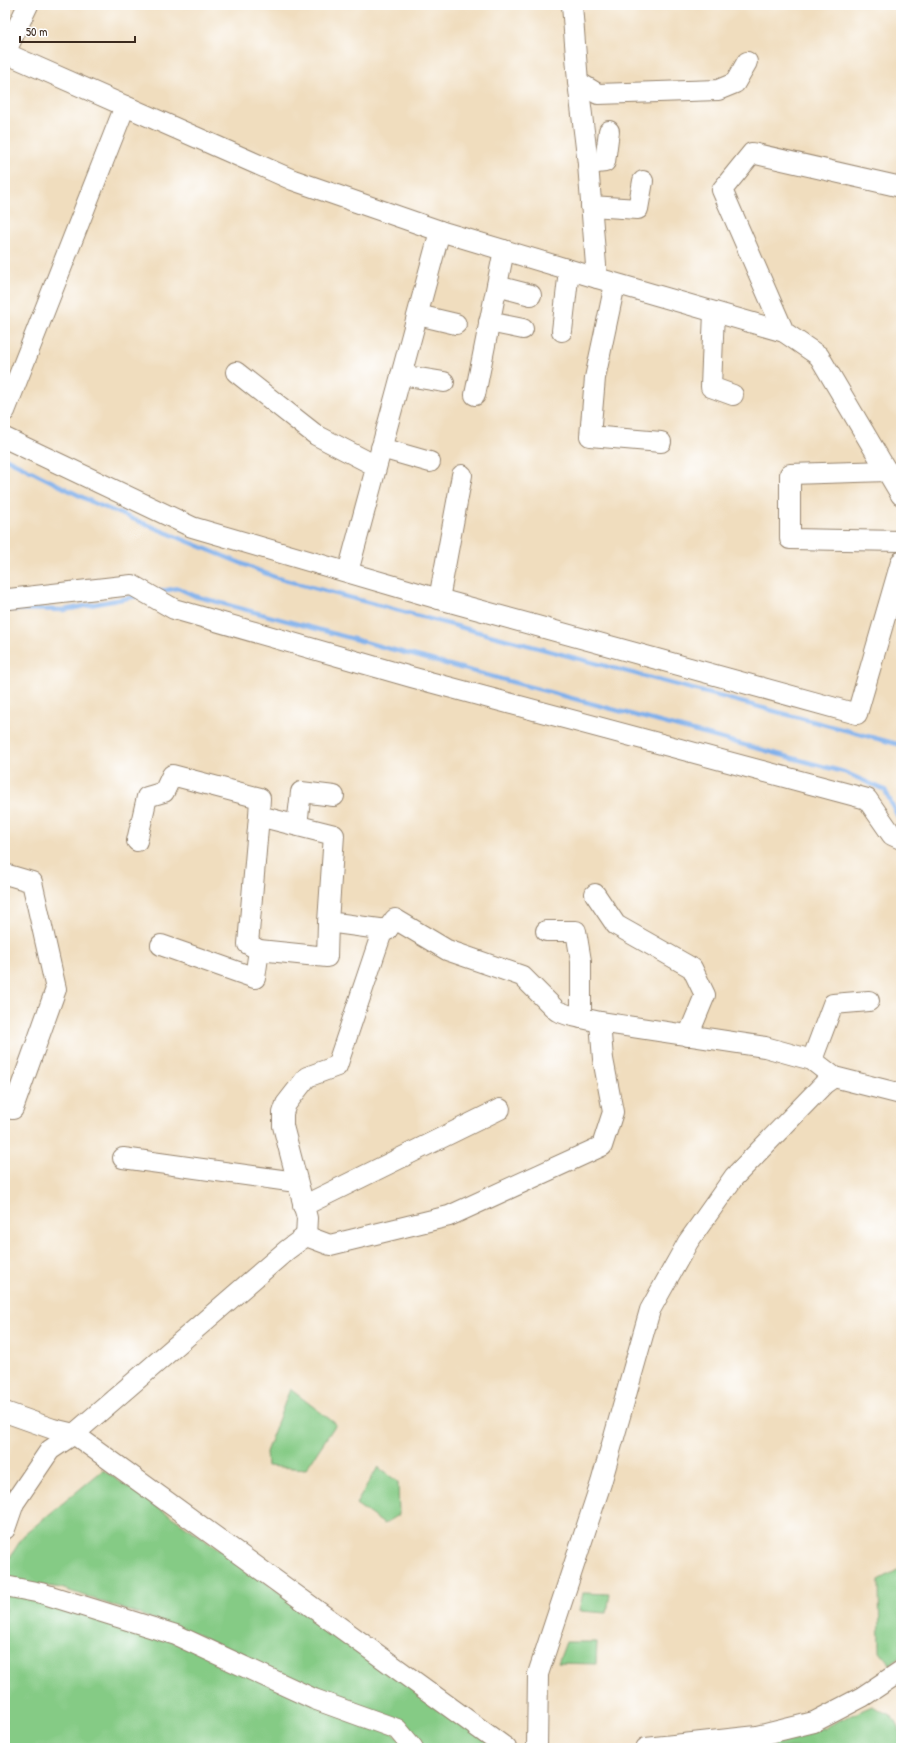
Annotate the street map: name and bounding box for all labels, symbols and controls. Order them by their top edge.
scale bar [20,18,135,44]
text: 50 m [26,23,47,40]

